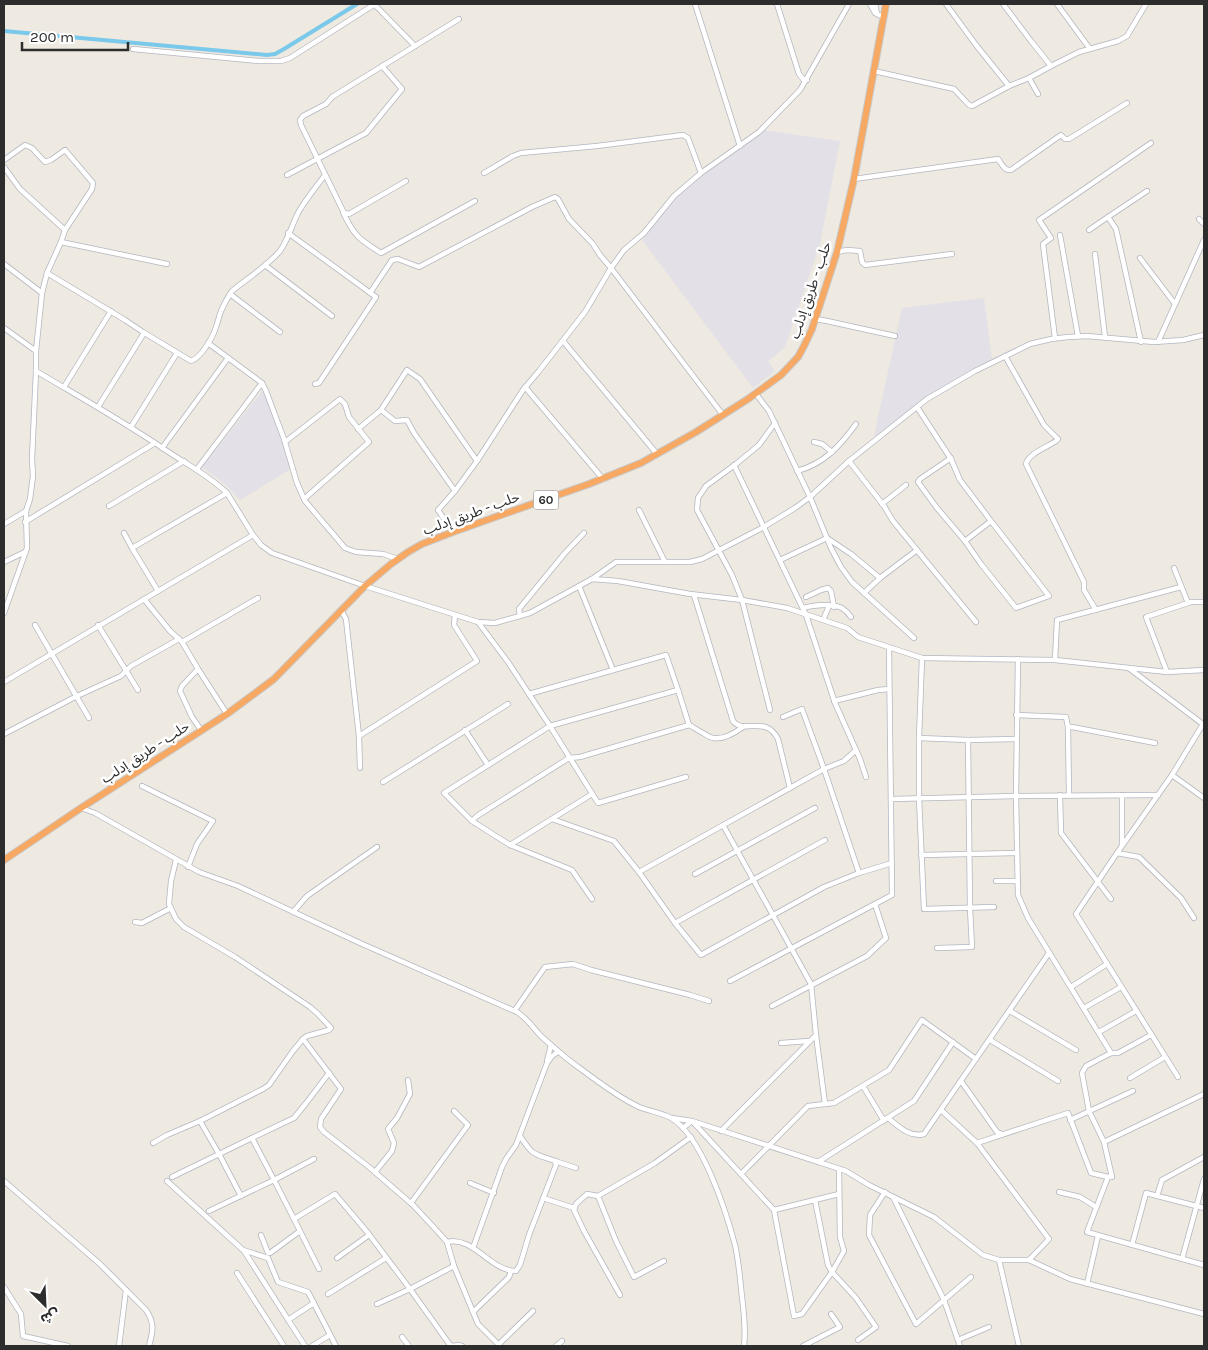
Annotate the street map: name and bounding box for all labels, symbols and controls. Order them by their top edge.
scale bar [22,20,129,52]
text: 200 m [30,28,74,46]
street label: حلب - طريق إدلب [786,239,836,341]
street label: حلب - طريق إدلب [421,488,522,540]
road number: 60 [534,490,558,510]
street label: حلب - طريق إدلب [98,718,193,788]
north arrow [20,1280,70,1330]
text: ش [38,1305,62,1328]

